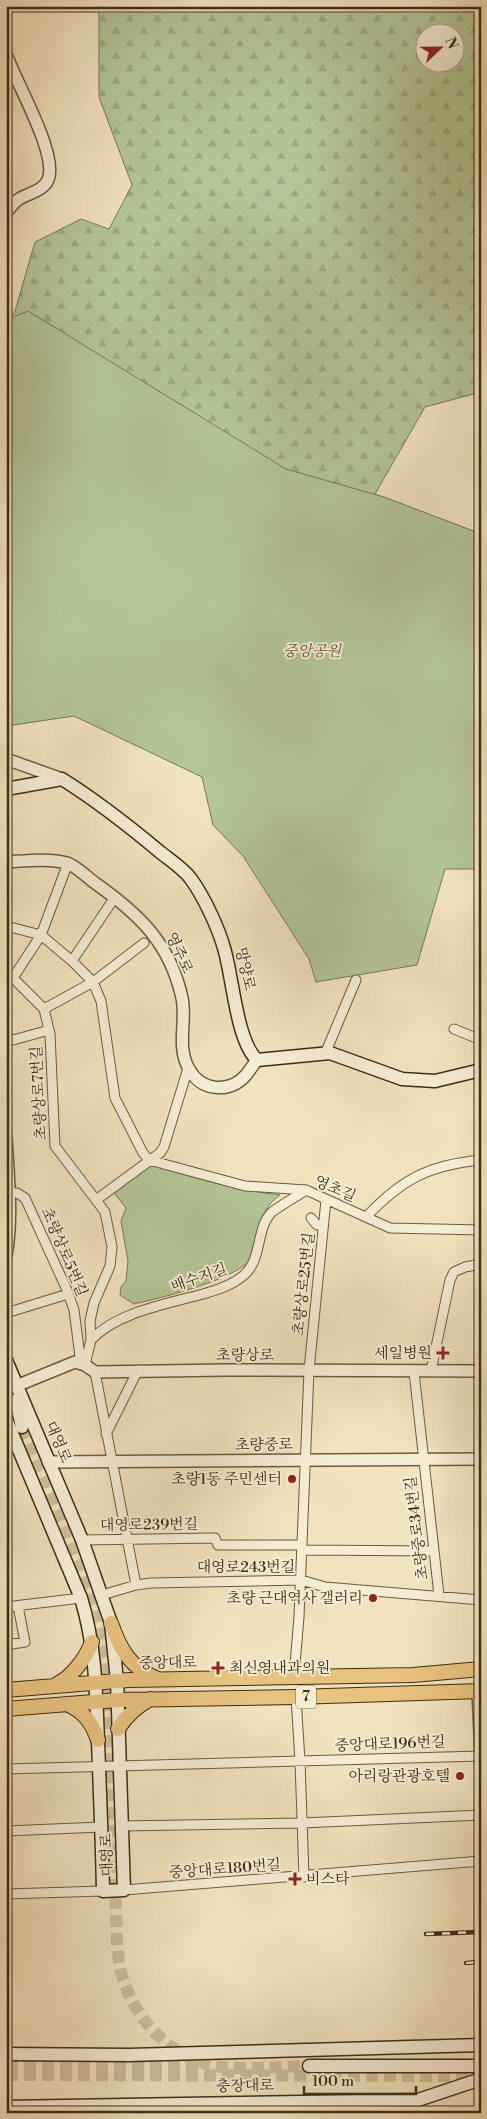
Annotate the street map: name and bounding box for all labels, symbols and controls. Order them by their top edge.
north arrow [414,22,464,72]
text: N [441,35,462,52]
park label: 중앙공원 [283,642,342,661]
street label: 영주로 [161,929,197,977]
street label: 망양로 [231,946,259,993]
street label: 초량상로7번길 [27,1045,51,1141]
street label: 영초길 [311,1172,359,1206]
street label: 초량상로5번길 [37,1204,91,1300]
street label: 초량상로25번길 [289,1231,319,1337]
street label: 배수지길 [169,1260,229,1296]
place label: 세일병원 [374,1344,432,1363]
street label: 초량상로 [216,1346,274,1365]
marker: 세일병원 [436,1346,450,1360]
street label: 대영로 [41,1418,75,1466]
street label: 초량중로 [235,1435,294,1455]
place label: 초량1동 주민센터 [171,1470,282,1489]
marker: 초량1동 주민센터 [286,1473,298,1485]
street label: 초량중로34번길 [401,1475,433,1581]
street label: 대영로239번길 [100,1515,198,1535]
street label: 대영로243번길 [197,1558,295,1577]
place label: 초량 근대역사 갤러리 [226,1589,363,1608]
marker: 초량 근대역사 갤러리 [367,1592,379,1604]
street label: 중앙대로 [139,1653,198,1673]
place label: 최신영내과의원 [229,1659,330,1678]
marker: 최신영내과의원 [211,1661,225,1675]
road number: 7 [296,1685,316,1708]
street label: 중앙대로196번길 [334,1733,446,1755]
place label: 아리랑관광호텔 [349,1767,450,1786]
marker: 아리랑관광호텔 [454,1770,466,1782]
street label: 대영로 [97,1832,117,1877]
street label: 중앙대로180번길 [168,1856,282,1882]
place label: 비스타 [306,1870,350,1889]
marker: 비스타 [288,1872,302,1886]
scale bar [304,2064,417,2096]
text: 100 m [312,2072,354,2091]
street label: 충장대로 [216,2076,275,2096]

